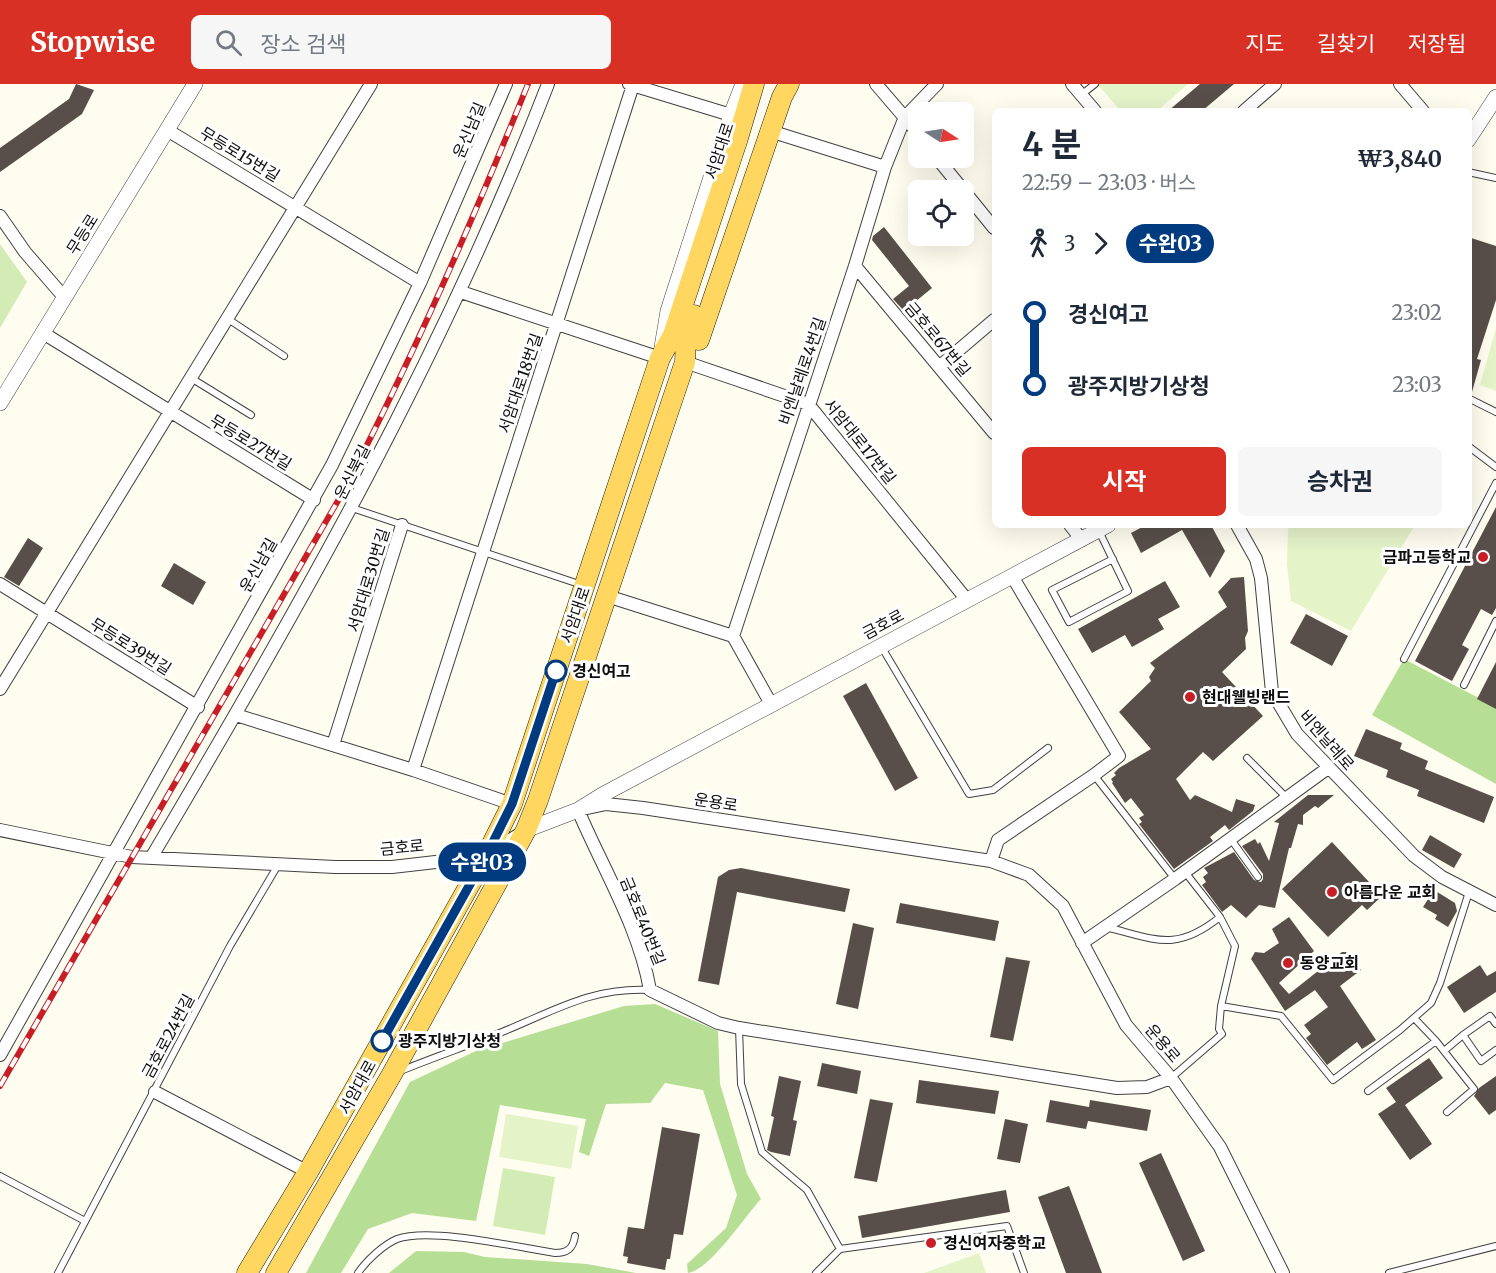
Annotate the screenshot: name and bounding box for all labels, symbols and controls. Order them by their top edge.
search box [191,15,611,69]
text: Stopwise [30,24,155,60]
icon: search [212,26,245,59]
text: 장소 검색 [260,30,346,58]
text: 지도 [1245,30,1284,57]
text: 길찾기 [1317,30,1375,57]
text: 저장됨 [1408,30,1466,57]
street label: 운신남길 [448,99,490,161]
north arrow [908,102,974,168]
map controls [908,102,974,246]
street label: 서암대로 [700,120,738,182]
street label: 무등로15번길 [196,122,284,186]
text: 4 분 [1022,124,1081,165]
text: ₩3,840 [1358,145,1442,173]
text: 22:59 – 23:03 · 버스 [1022,170,1196,195]
button: locate [908,180,974,246]
street label: 무등로 [62,210,102,258]
icon: walk [1022,227,1055,260]
icon: forward [1084,227,1117,260]
text: 수완03 [1138,230,1202,257]
text: 3 [1064,231,1075,256]
street label: 금호로67번길 [901,298,975,380]
text: 경신여고 [1068,300,1149,328]
text: 23:02 [1392,300,1442,325]
street label: 비엔날레로4번길 [774,314,830,428]
street label: 서암대로18번길 [494,330,546,436]
text: 광주지방기상청 [1068,372,1210,400]
text: 23:03 [1392,372,1442,397]
street label: 서암대로17번길 [820,394,900,488]
street label: 무등로27번길 [207,410,295,474]
street label: 운신북길 [330,441,374,503]
button: 시작 [1022,447,1226,516]
button: 승차권 [1238,447,1442,516]
street label: 서암대로30번길 [343,526,393,634]
street label: 운신남길 [235,534,281,596]
place label: 금파고등학교 [1383,547,1471,567]
marker: 금파고등학교 [1476,550,1490,564]
street label: 서암대로 [556,584,594,646]
street label: 금호로 [859,605,907,643]
street label: 무등로39번길 [87,613,175,679]
marker: 경신여고 [545,660,567,682]
place label: 경신여고 [572,661,631,681]
place label: 현대웰빙랜드 [1202,687,1291,707]
marker: 현대웰빙랜드 [1183,690,1197,704]
street label: 비엔날레로 [1295,706,1359,775]
street label: 운용로 [693,789,740,815]
street label: 금호로 [379,835,425,859]
line badge: 수완03 [440,842,524,882]
text: 수완03 [450,849,514,876]
street label: 금호로40번길 [616,874,670,968]
place label: 아름다운 교회 [1344,882,1436,902]
marker: 아름다운 교회 [1325,885,1339,899]
place label: 동양교회 [1300,953,1359,973]
marker: 동양교회 [1281,956,1295,970]
street label: 금호로24번길 [137,990,199,1082]
street label: 운용로 [1141,1020,1185,1067]
marker: 광주지방기상청 [371,1030,393,1052]
place label: 광주지방기상청 [398,1031,501,1051]
street label: 서암대로 [334,1056,380,1118]
place label: 경신여자중학교 [943,1233,1046,1253]
marker: 경신여자중학교 [924,1236,938,1250]

